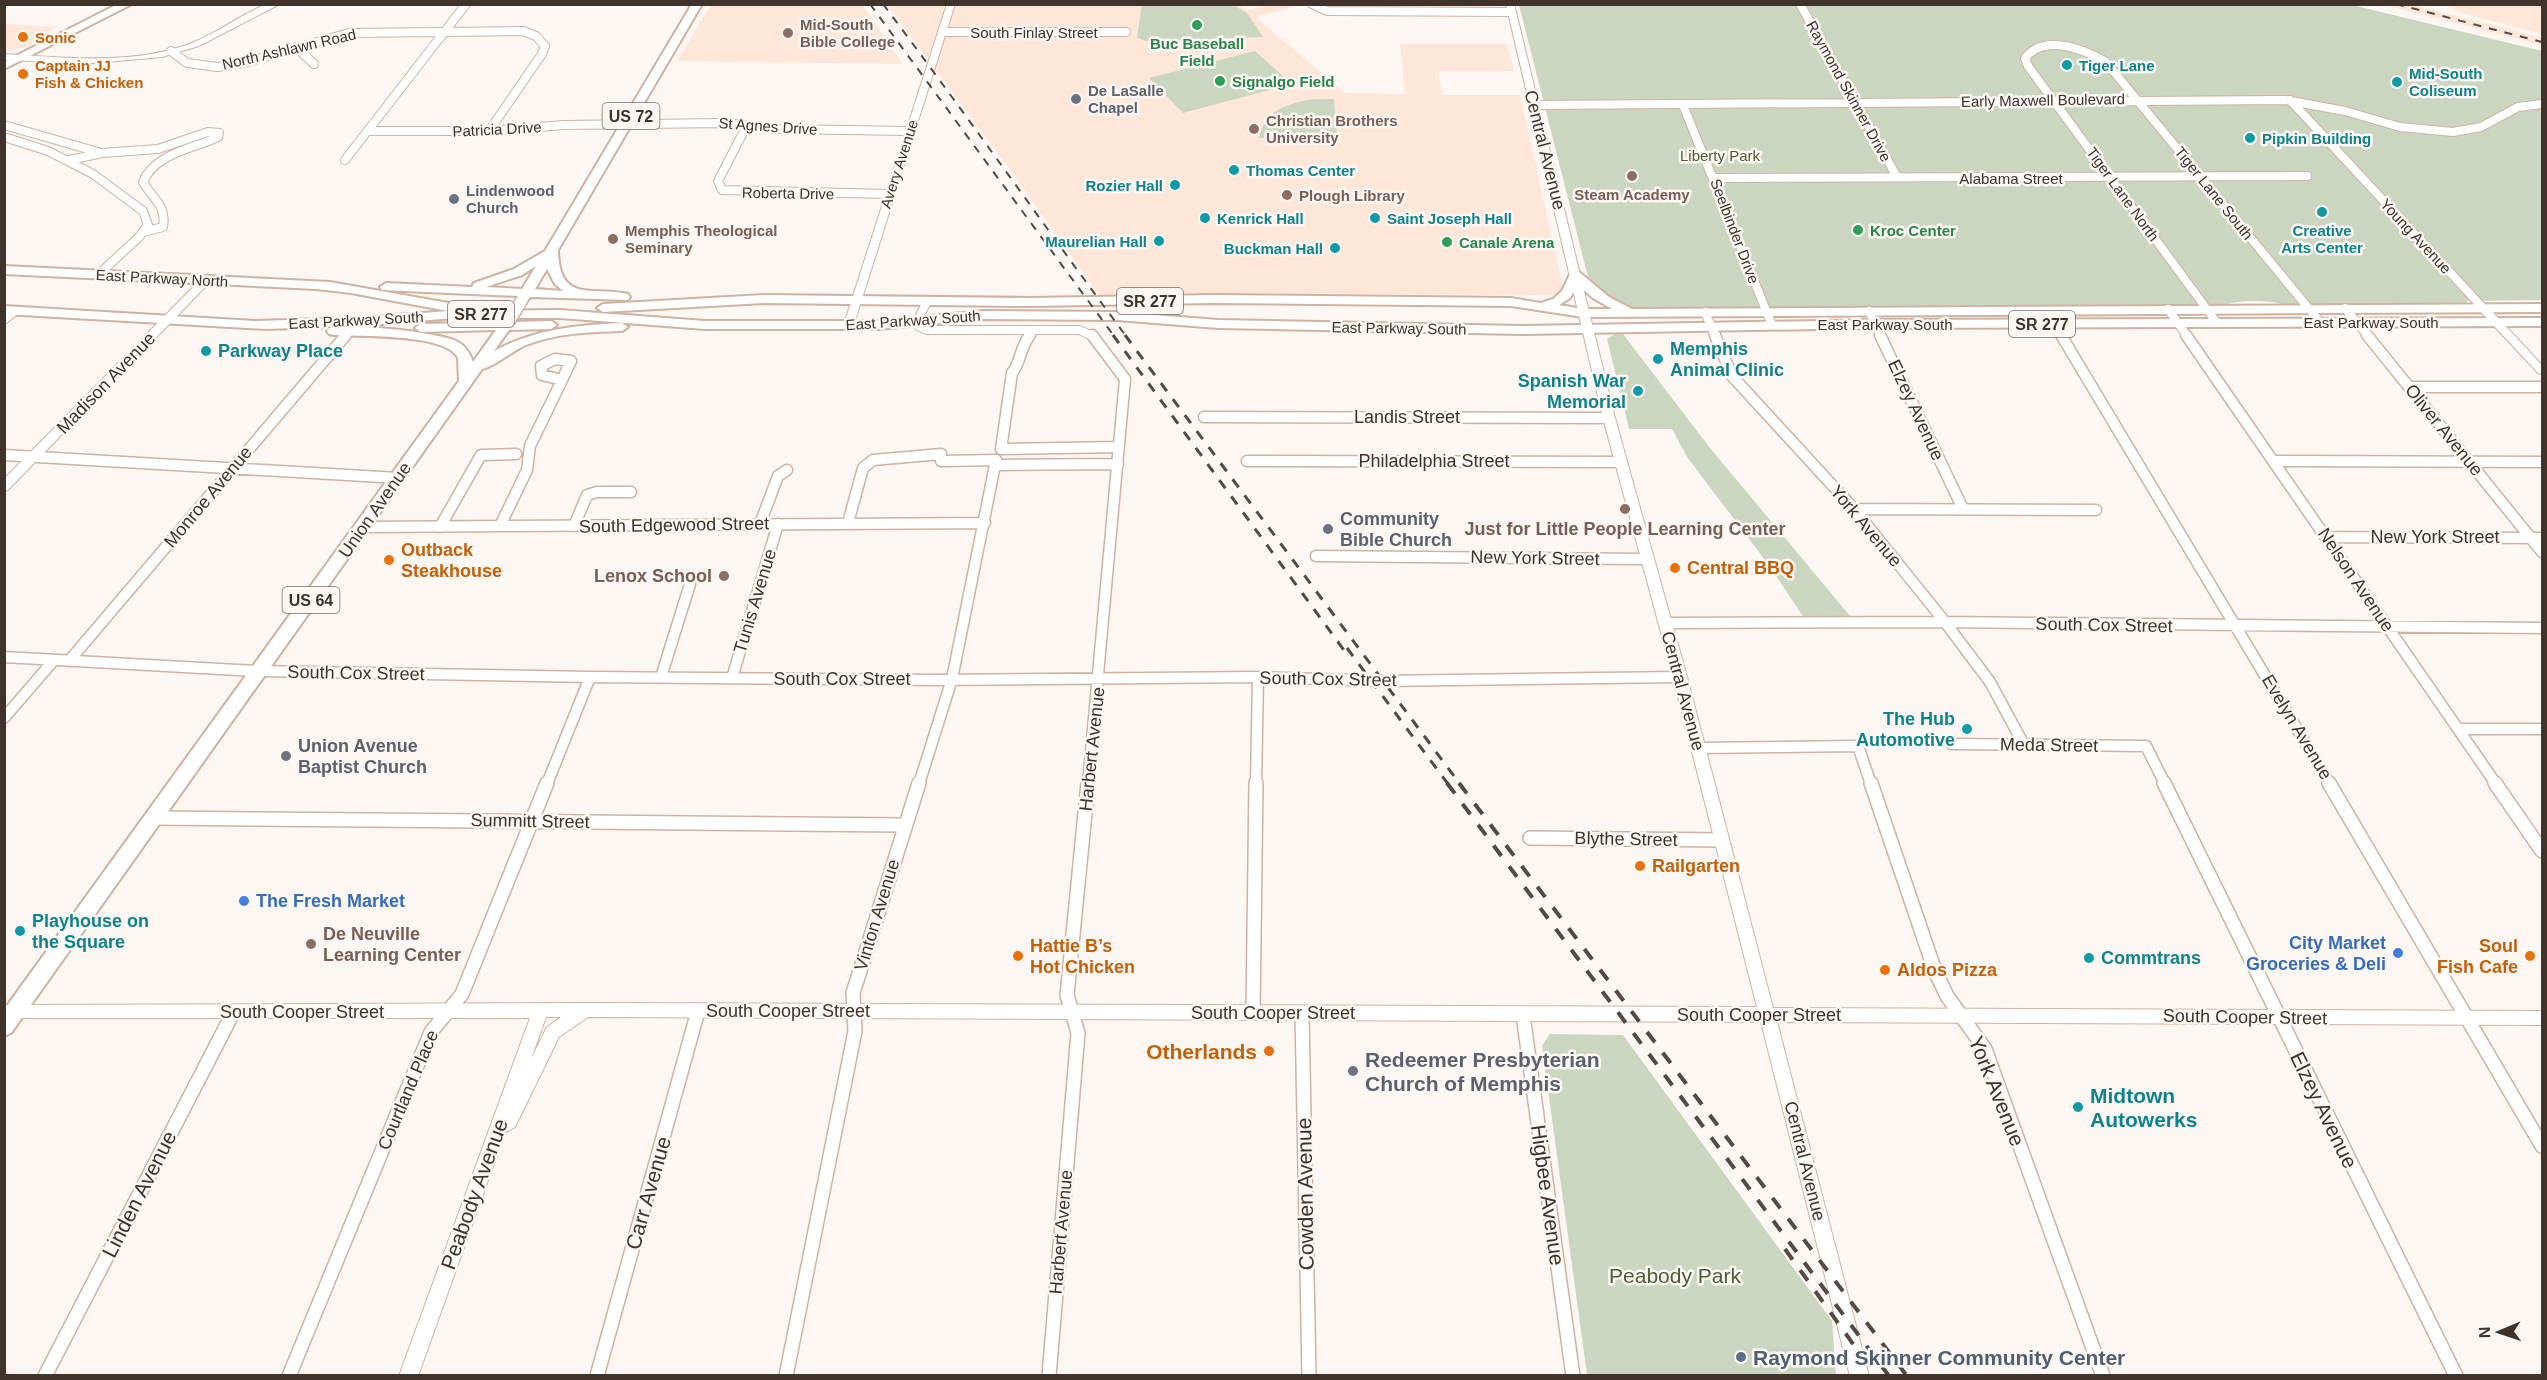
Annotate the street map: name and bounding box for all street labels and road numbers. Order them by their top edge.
street label: Raymond Skinner Drive [1803,18,1895,164]
street label: South Finlay Street [970,24,1099,41]
street label: North Ashlawn Road [220,25,358,73]
street label: Central Avenue [1520,88,1570,212]
street label: Early Maxwell Boulevard [1961,90,2125,110]
road number: US 72 [602,103,660,129]
street label: St Agnes Drive [718,114,818,138]
street label: Patricia Drive [452,118,542,140]
street label: Avery Avenue [877,118,921,210]
street label: Tiger Lane South [2171,143,2257,243]
street label: Tiger Lane North [2083,144,2163,244]
street label: Alabama Street [1959,170,2064,187]
street label: Seelbinder Drive [1707,176,1763,286]
street label: Roberta Drive [742,184,834,202]
street label: Young Avenue [2377,195,2455,277]
street label: East Parkway North [95,266,229,290]
road number: SR 277 [1117,288,1183,314]
road number: SR 277 [448,301,514,327]
street label: East Parkway South [845,307,981,333]
street label: East Parkway South [288,308,424,332]
road number: SR 277 [2009,311,2075,337]
street label: East Parkway South [2303,314,2439,331]
street label: East Parkway South [1817,316,1953,333]
street label: East Parkway South [1331,318,1467,338]
street label: Madison Avenue [53,328,159,438]
street label: Elzey Avenue [1884,356,1948,464]
street label: Oliver Avenue [2401,380,2487,480]
street label: Landis Street [1354,407,1460,427]
street label: Monroe Avenue [160,442,256,552]
street label: Philadelphia Street [1358,451,1510,471]
street label: Union Avenue [335,458,415,562]
street label: York Avenue [1826,481,1906,571]
street label: South Edgewood Street [579,513,769,537]
street label: Nelson Avenue [2314,524,2398,636]
street label: New York Street [2370,527,2500,547]
street label: Tunis Avenue [730,546,780,656]
street label: New York Street [1470,547,1600,569]
road number: US 64 [282,587,340,613]
street label: South Cox Street [2035,614,2173,636]
street label: Central Avenue [1657,629,1709,753]
street label: South Cox Street [287,662,425,684]
street label: South Cox Street [1259,668,1397,690]
street label: South Cox Street [773,669,911,689]
street label: Evelyn Avenue [2258,671,2336,783]
street label: Harbert Avenue [1076,686,1108,812]
street label: Meda Street [2000,734,2098,756]
street label: Summitt Street [470,810,590,832]
street label: Blythe Street [1574,828,1678,850]
street label: Vinton Avenue [851,857,903,973]
street label: South Cooper Street [706,1001,870,1021]
street label: South Cooper Street [220,1002,384,1022]
street label: South Cooper Street [1191,1003,1355,1023]
street label: South Cooper Street [1677,1005,1841,1025]
street label: South Cooper Street [2163,1006,2327,1028]
street label: Courtland Place [374,1027,442,1153]
street label: York Avenue [1964,1033,2030,1149]
street label: Elzey Avenue [2286,1048,2362,1172]
street label: Central Avenue [1780,1099,1830,1223]
street label: Peabody Avenue [436,1116,512,1272]
street label: Cowden Avenue [1292,1118,1318,1270]
street label: Higbee Avenue [1527,1123,1569,1267]
street label: Linden Avenue [97,1127,181,1261]
street label: Carr Avenue [621,1134,675,1252]
street label: Harbert Avenue [1046,1169,1076,1295]

